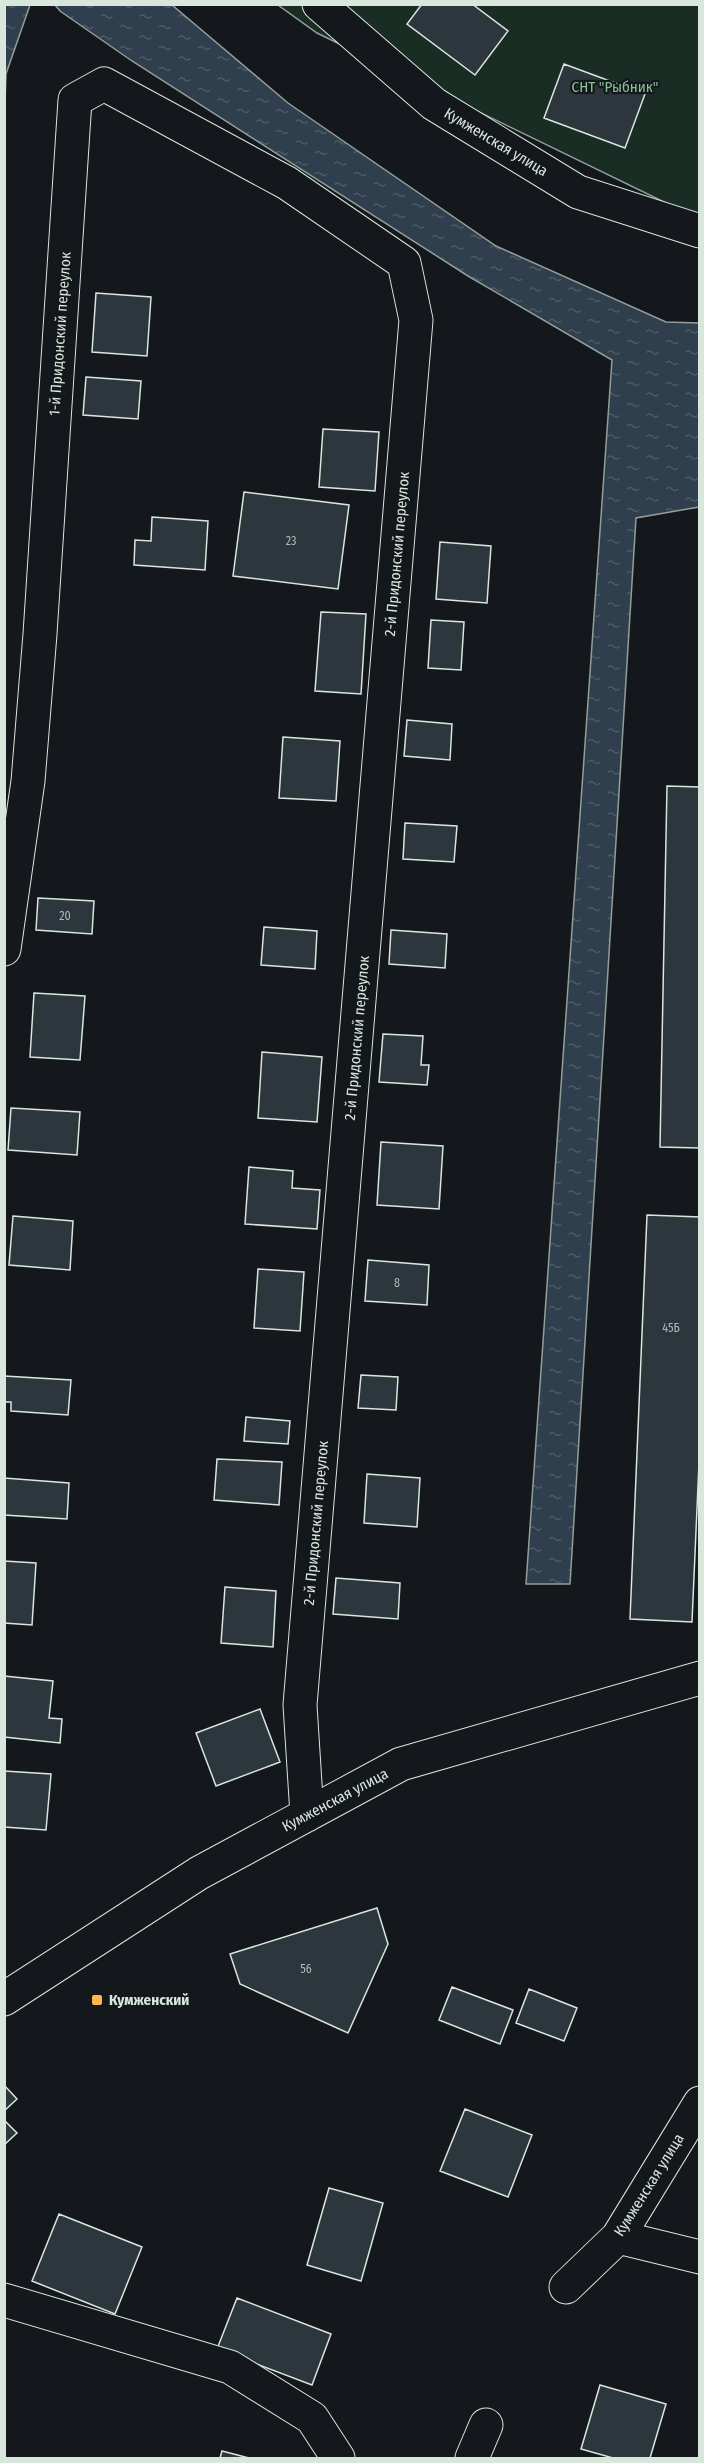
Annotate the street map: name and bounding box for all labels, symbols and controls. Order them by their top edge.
park label: СНТ "Рыбник" [572,78,658,96]
street label: Кумженская улица [441,104,551,180]
street label: 1-й Придонский переулок [45,251,75,417]
street label: 2-й Придонский переулок [381,471,413,637]
house number: 23 [286,534,296,548]
house number: 20 [59,909,71,923]
street label: 2-й Придонский переулок [341,955,373,1121]
house number: 8 [394,1276,400,1290]
house number: 45Б [662,1321,680,1335]
street label: 2-й Придонский переулок [300,1440,332,1606]
street label: Кумженская улица [279,1764,391,1836]
house number: 56 [300,1962,312,1976]
place label: Кумженский [109,1991,189,2009]
marker: Кумженский [90,1993,104,2007]
street label: Кумженская улица [610,2130,688,2240]

